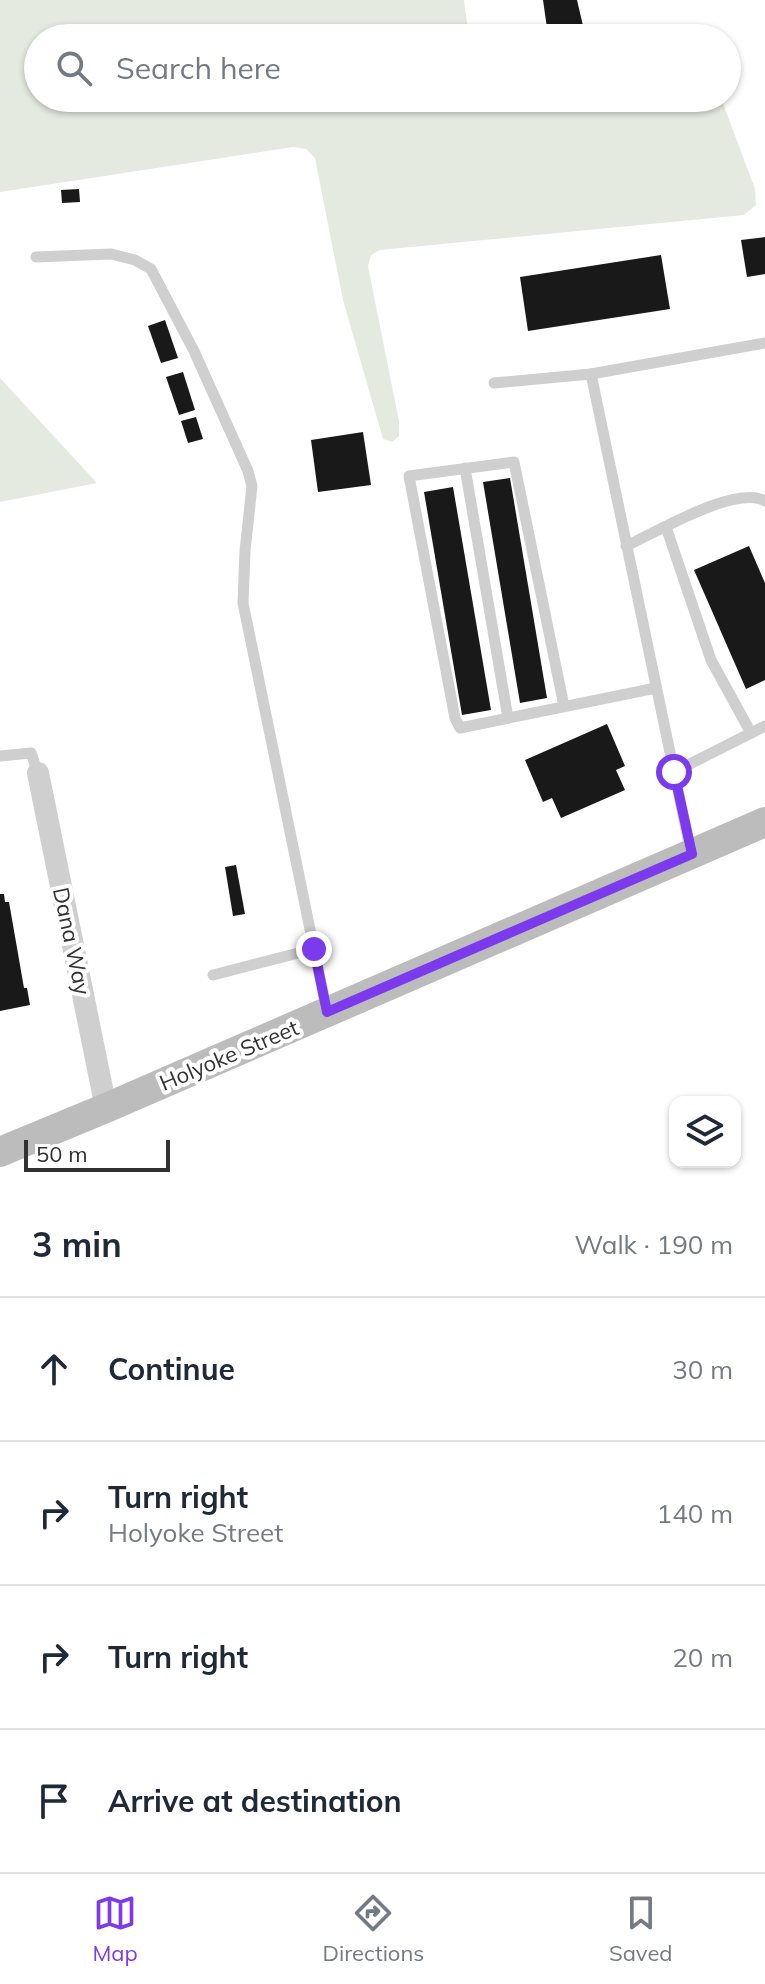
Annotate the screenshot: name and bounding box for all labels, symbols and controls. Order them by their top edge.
search box [24,24,741,112]
icon: search [52,46,96,90]
text: Search here [116,49,281,87]
route start [656,754,692,790]
street label: Dana Way [47,885,97,998]
route end [296,931,332,967]
street label: Holyoke Street [155,1013,303,1097]
map controls [669,1096,741,1168]
button: layers [669,1096,741,1168]
scale bar [24,1136,170,1172]
text: 50 m [36,1140,87,1168]
text: 3 min [32,1223,122,1266]
text: Walk · 190 m [574,1228,733,1261]
icon: ahead [32,1347,76,1391]
text: Continue [108,1350,235,1388]
text: 30 m [672,1353,733,1386]
text: Turn right [108,1478,248,1516]
icon: right [32,1491,76,1535]
text: 140 m [657,1497,733,1530]
text: Holyoke Street [108,1516,283,1549]
icon: right [32,1635,76,1679]
text: Turn right [108,1638,248,1676]
text: 20 m [672,1641,733,1674]
icon: arrive [32,1779,76,1823]
text: Arrive at destination [108,1782,402,1820]
tab: Map [92,1891,138,1967]
tab: Directions [323,1891,424,1967]
tab: Saved [609,1891,673,1967]

